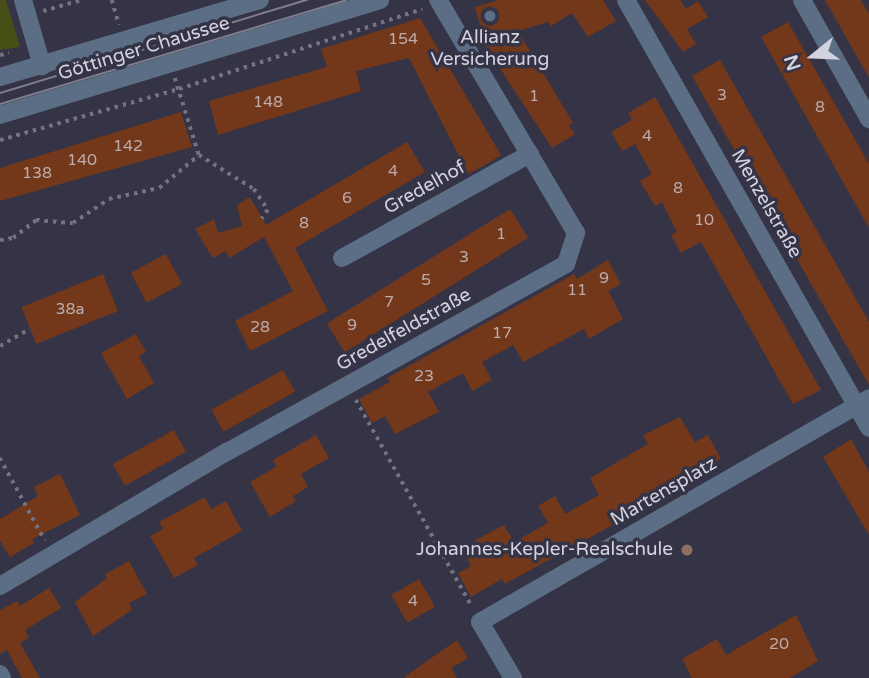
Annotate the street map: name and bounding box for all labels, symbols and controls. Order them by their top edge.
marker: Allianz Versicherung [482,8,498,24]
street label: Göttinger Chaussee [55,12,233,86]
north arrow [778,21,848,91]
place label: Allianz Versicherung [431,27,549,71]
house number: 154 [388,29,418,49]
text: N [780,52,806,73]
house number: 3 [717,85,727,105]
house number: 1 [529,86,539,106]
house number: 148 [253,92,283,112]
house number: 8 [815,97,825,117]
house number: 4 [642,126,652,146]
house number: 142 [113,136,143,156]
street label: Menzelstraße [726,146,806,262]
house number: 140 [67,150,97,170]
street label: Gredelhof [380,156,470,220]
house number: 4 [388,161,398,181]
house number: 138 [22,163,52,183]
house number: 8 [673,178,683,198]
house number: 6 [342,188,352,208]
house number: 10 [694,210,714,230]
house number: 8 [299,213,309,233]
house number: 1 [496,224,506,244]
house number: 3 [459,247,469,267]
house number: 9 [599,268,609,288]
house number: 5 [421,270,431,290]
house number: 11 [567,280,587,300]
street label: Gredelfeldstraße [333,284,475,376]
house number: 7 [384,292,394,312]
house number: 38a [55,299,85,319]
house number: 9 [347,315,357,335]
house number: 28 [250,317,270,337]
house number: 17 [492,323,512,343]
house number: 23 [414,366,434,386]
street label: Martensplatz [607,452,721,532]
place label: Johannes-Kepler-Realschule [416,539,673,561]
marker: Johannes-Kepler-Realschule [679,542,695,558]
house number: 4 [408,591,418,611]
house number: 20 [769,634,789,654]

